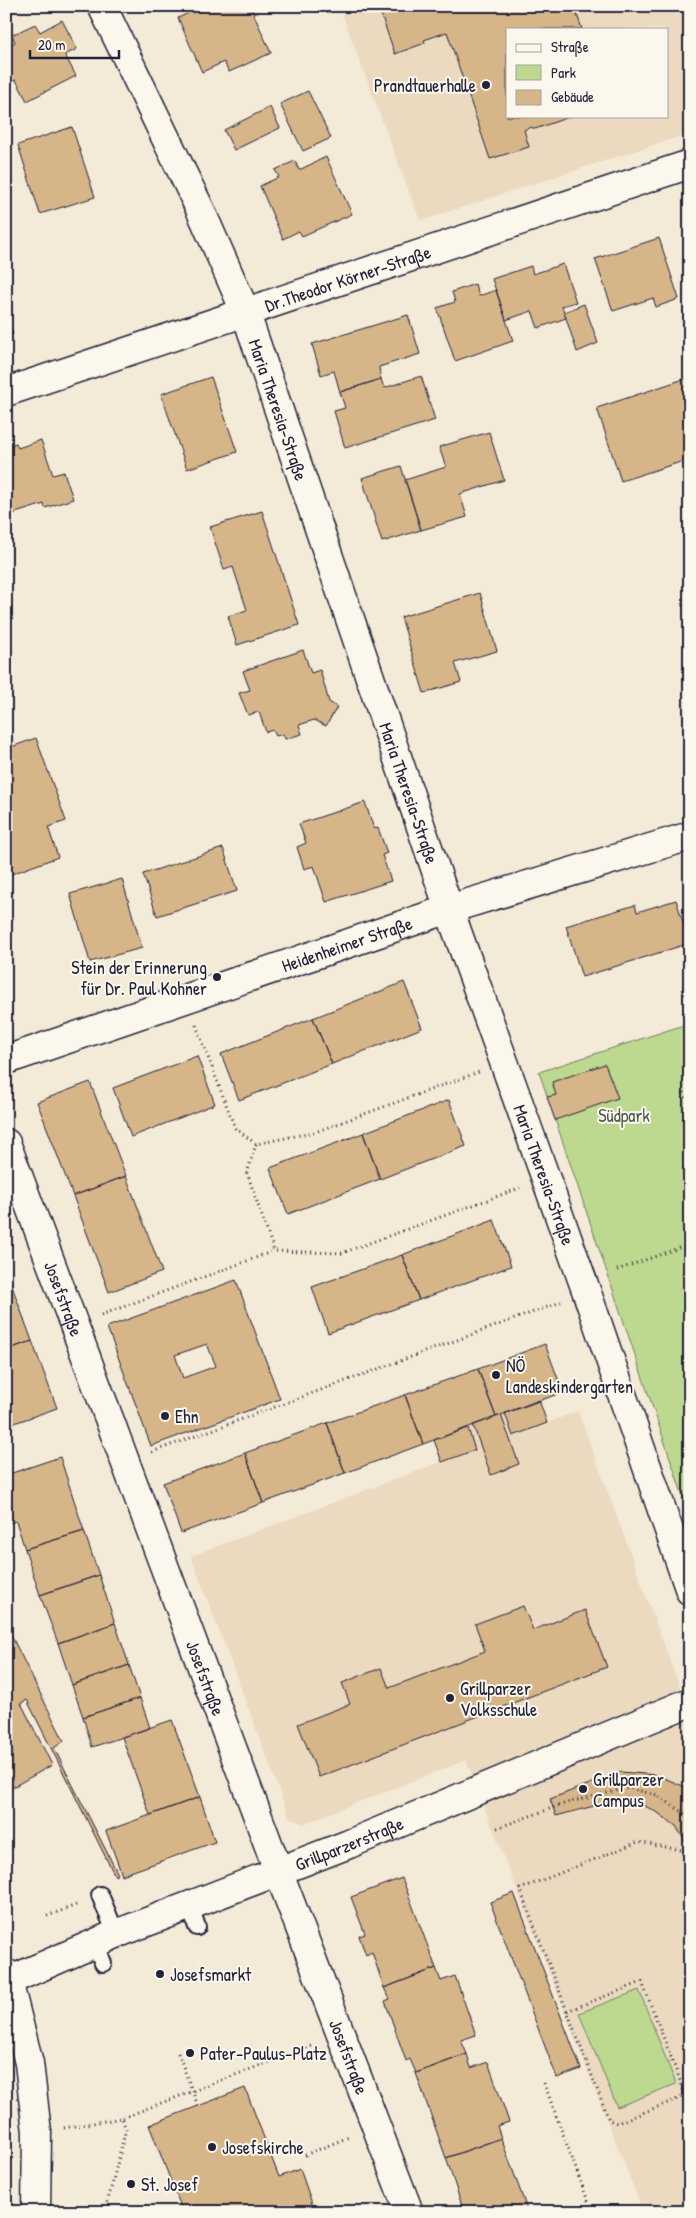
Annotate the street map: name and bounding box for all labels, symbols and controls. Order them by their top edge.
scale bar [30,28,119,60]
legend [506,28,668,118]
text: 20 m [38,34,65,55]
text: Straße [551,36,589,57]
text: Park [551,62,576,83]
place label: Prandtauerhalle [374,73,476,98]
marker: Prandtauerhalle [480,79,492,91]
text: Gebäude [551,86,594,107]
street label: Dr.Theodor Körner-Straße [261,239,434,317]
street label: Maria Theresia-Straße [243,336,314,483]
street label: Maria Theresia-Straße [374,719,445,867]
street label: Heidenheimer Straße [278,910,415,978]
place label: Stein der Erinnerung für Dr. Paul Kohner [71,955,207,1001]
marker: Stein der Erinnerung für Dr. Paul Kohner [211,971,223,983]
street label: Maria Theresia-Straße [508,1101,581,1248]
park label: Südpark [598,1103,650,1128]
street label: Josefstraße [39,1257,90,1340]
place label: NÖ Landeskindergarten [506,1353,633,1399]
marker: NÖ Landeskindergarten [490,1369,502,1381]
place label: Ehn [175,1404,199,1429]
marker: Ehn [159,1410,171,1422]
street label: Josefstraße [181,1637,231,1719]
place label: Grillparzer Volksschule [460,1676,537,1722]
marker: Grillparzer Volksschule [444,1692,456,1704]
place label: Grillparzer Campus [593,1767,664,1813]
marker: Grillparzer Campus [577,1783,589,1795]
street label: Grillparzerstraße [291,1810,407,1876]
place label: Josefsmarkt [170,1962,252,1987]
marker: Josefsmarkt [154,1968,166,1980]
street label: Josefstraße [324,2016,375,2098]
place label: Pater-Paulus-Platz [200,2041,327,2066]
marker: Pater-Paulus-Platz [184,2047,196,2059]
place label: Josefskirche [222,2135,304,2160]
marker: Josefskirche [206,2141,218,2153]
place label: St. Josef [141,2172,198,2197]
marker: St. Josef [125,2178,137,2190]

